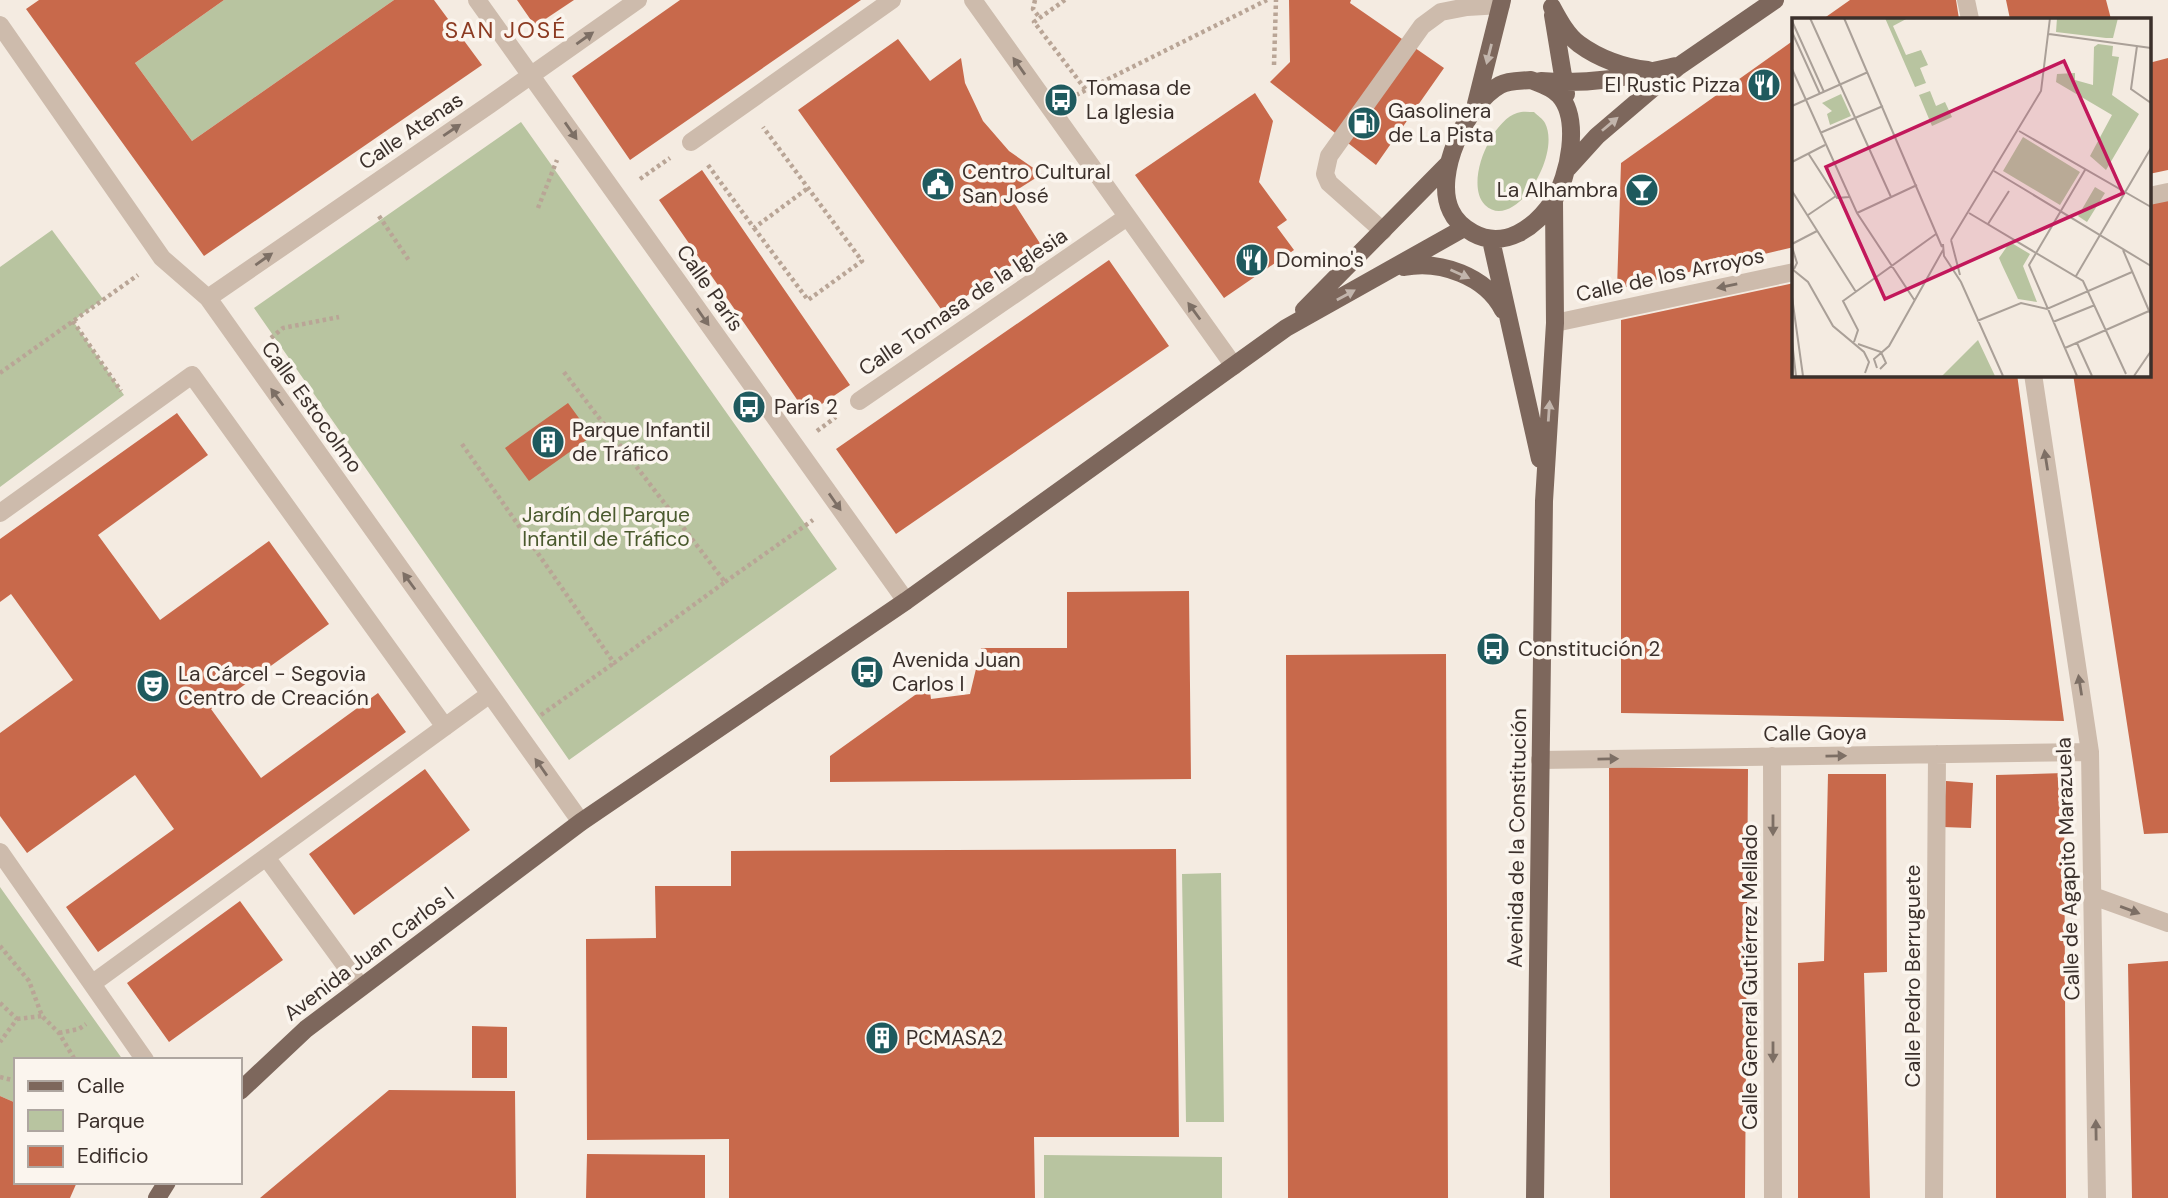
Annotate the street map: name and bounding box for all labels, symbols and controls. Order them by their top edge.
district label: SAN JOSÉ [445,15,567,45]
inset map [1792,18,2150,376]
one-way arrow [576,31,594,45]
one-way arrow [1483,43,1494,65]
one-way arrow [1012,57,1026,75]
restaurant icon: El Rustic Pizza [1745,66,1783,104]
place label: El Rustic Pizza [1605,71,1740,99]
place label: Tomasa de La Iglesia [1086,74,1191,126]
bus stop icon: Tomasa de La Iglesia [1042,81,1080,119]
street label: Calle Atenas [353,86,469,176]
place label: Gasolinera de La Pista [1388,97,1494,149]
fuel station icon: Gasolinera de La Pista [1345,104,1383,142]
one-way arrow [1602,117,1619,132]
one-way arrow [564,122,578,140]
one-way arrow [442,124,461,137]
place label: Centro Cultural San José [962,158,1111,210]
public building icon: Centro Cultural San José [919,165,957,203]
bar icon: La Alhambra [1623,171,1661,209]
place label: La Alhambra [1497,176,1618,204]
street label: Calle Tomasa de la Iglesia [853,222,1073,382]
street label: Calle París [670,239,750,337]
restaurant icon: Domino's [1233,241,1271,279]
street label: Calle de los Arroyos [1573,241,1767,309]
place label: Domino's [1276,246,1364,274]
one-way arrow [255,252,273,266]
one-way arrow [1450,268,1470,280]
one-way arrow [1716,281,1738,292]
one-way arrow [1336,289,1355,301]
one-way arrow [1187,302,1201,320]
one-way arrow [696,308,710,326]
street label: Calle Estocolmo [255,336,369,478]
one-way arrow [270,388,284,406]
bus stop icon: París 2 [730,388,768,426]
place label: París 2 [774,393,838,421]
one-way arrow [1544,400,1555,422]
place label: Parque Infantil de Tráfico [572,416,710,468]
building icon: Parque Infantil de Tráfico [529,423,567,461]
one-way arrow [2040,449,2051,471]
one-way arrow [828,493,842,511]
park label: Jardín del Parque Infantil de Tráfico [522,501,690,553]
one-way arrow [402,572,416,591]
bus stop icon: Constitución 2 [1474,630,1512,668]
place label: Constitución 2 [1518,635,1660,663]
place label: Avenida Juan Carlos I [892,646,1021,698]
bus stop icon: Avenida Juan Carlos I [848,653,886,691]
place label: La Cárcel - Segovia Centro de Creación [178,660,369,712]
theatre icon: La Cárcel - Segovia Centro de Creación [134,667,172,705]
one-way arrow [2074,673,2085,695]
street label: Avenida de la Constitución [1501,708,1533,968]
street label: Calle Goya [1763,718,1867,748]
street label: Calle de Agapito Marazuela [2049,737,2087,1001]
one-way arrow [1825,750,1847,761]
one-way arrow [1598,753,1620,765]
one-way arrow [534,758,548,776]
one-way arrow [1767,814,1779,836]
street label: Calle General Gutiérrez Mellado [1736,824,1764,1130]
street label: Calle Pedro Berruguete [1899,865,1927,1087]
street label: Avenida Juan Carlos I [278,881,460,1027]
one-way arrow [2120,905,2141,916]
building icon: PCMASA2 [863,1019,901,1057]
place label: PCMASA2 [906,1024,1003,1052]
one-way arrow [1767,1041,1779,1063]
legend [14,1058,242,1184]
text: Calle [77,1072,125,1100]
text: Parque [77,1107,145,1135]
one-way arrow [2090,1119,2102,1141]
text: Edificio [77,1142,148,1170]

